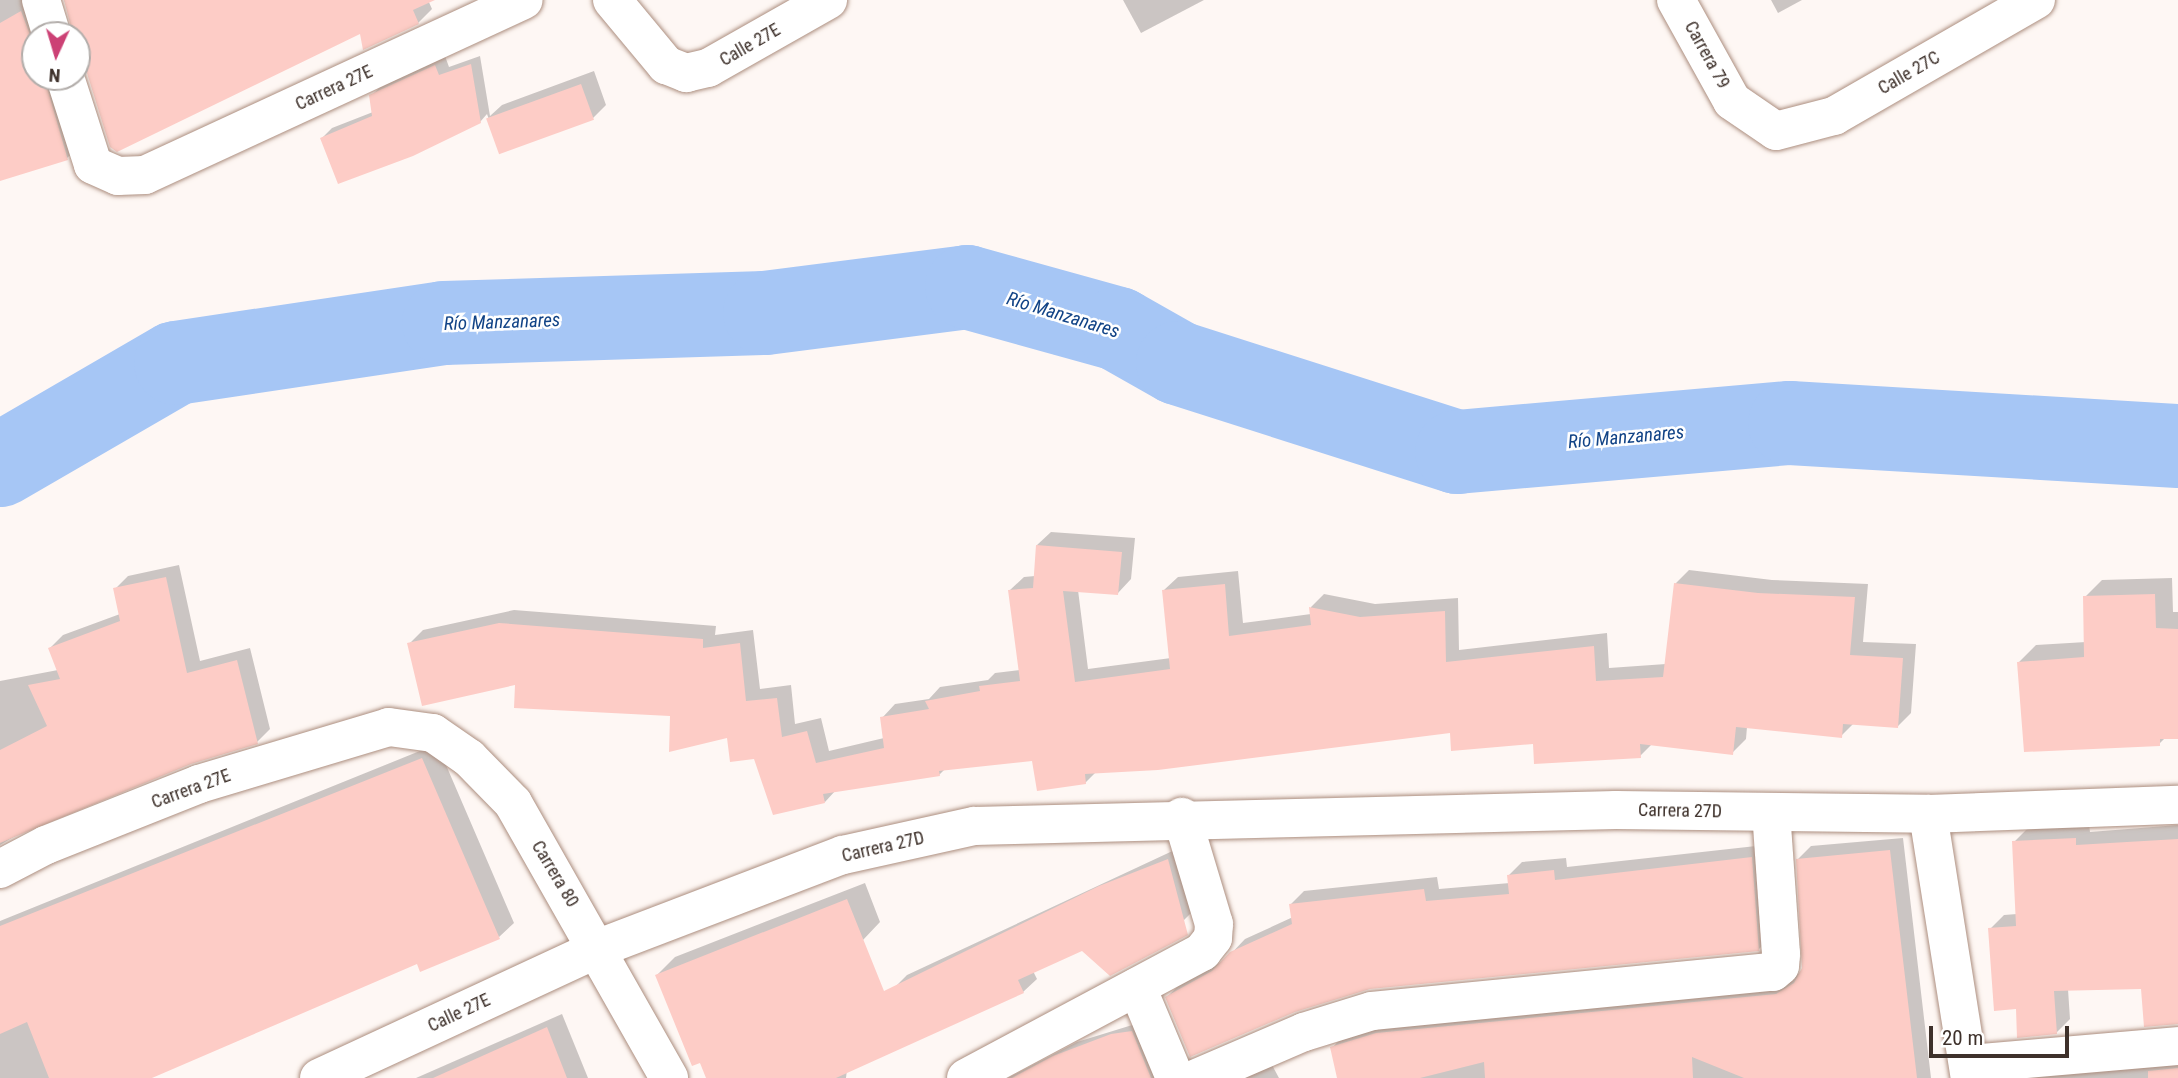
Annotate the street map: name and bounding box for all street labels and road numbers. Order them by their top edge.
street label: Carrera 79 [1680,18,1734,92]
street label: Calle 27E [716,19,784,71]
street label: Calle 27C [1874,47,1944,99]
street label: Carrera 27E [292,61,376,115]
street label: Carrera 27E [148,765,234,813]
street label: Carrera 27D [1638,799,1722,823]
street label: Carrera 27D [840,827,926,867]
street label: Carrera 80 [527,837,583,911]
street label: Calle 27E [424,989,494,1037]

